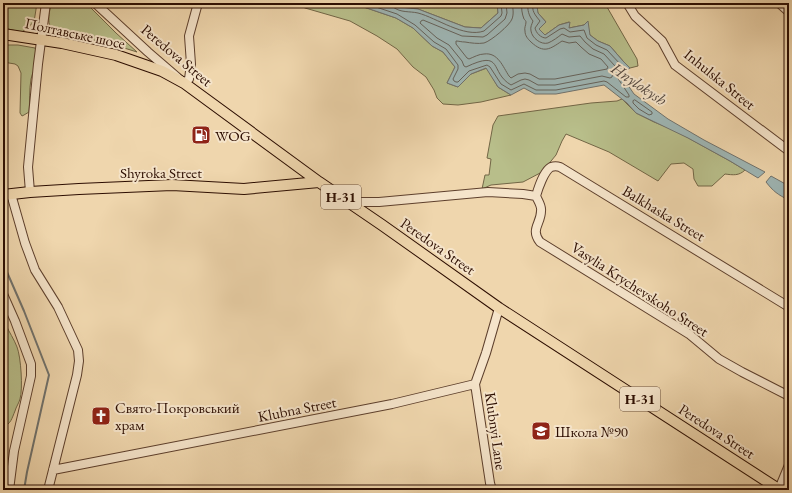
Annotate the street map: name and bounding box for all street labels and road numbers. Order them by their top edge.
street label: Полтавське шосе [23,13,127,53]
street label: Peredova Street [138,20,217,90]
street label: Inhulska Street [681,45,760,114]
street label: Shyroka Street [120,163,202,182]
street label: Balkhaska Street [619,181,709,245]
road number: Н-31 [321,185,361,209]
street label: Peredova Street [397,213,479,279]
street label: Vasylia Krychevskoho Street [568,237,712,341]
road number: Н-31 [620,387,660,411]
street label: Klubnyi Lane [481,391,511,471]
street label: Klubna Street [256,392,338,426]
street label: Peredova Street [675,399,759,463]

